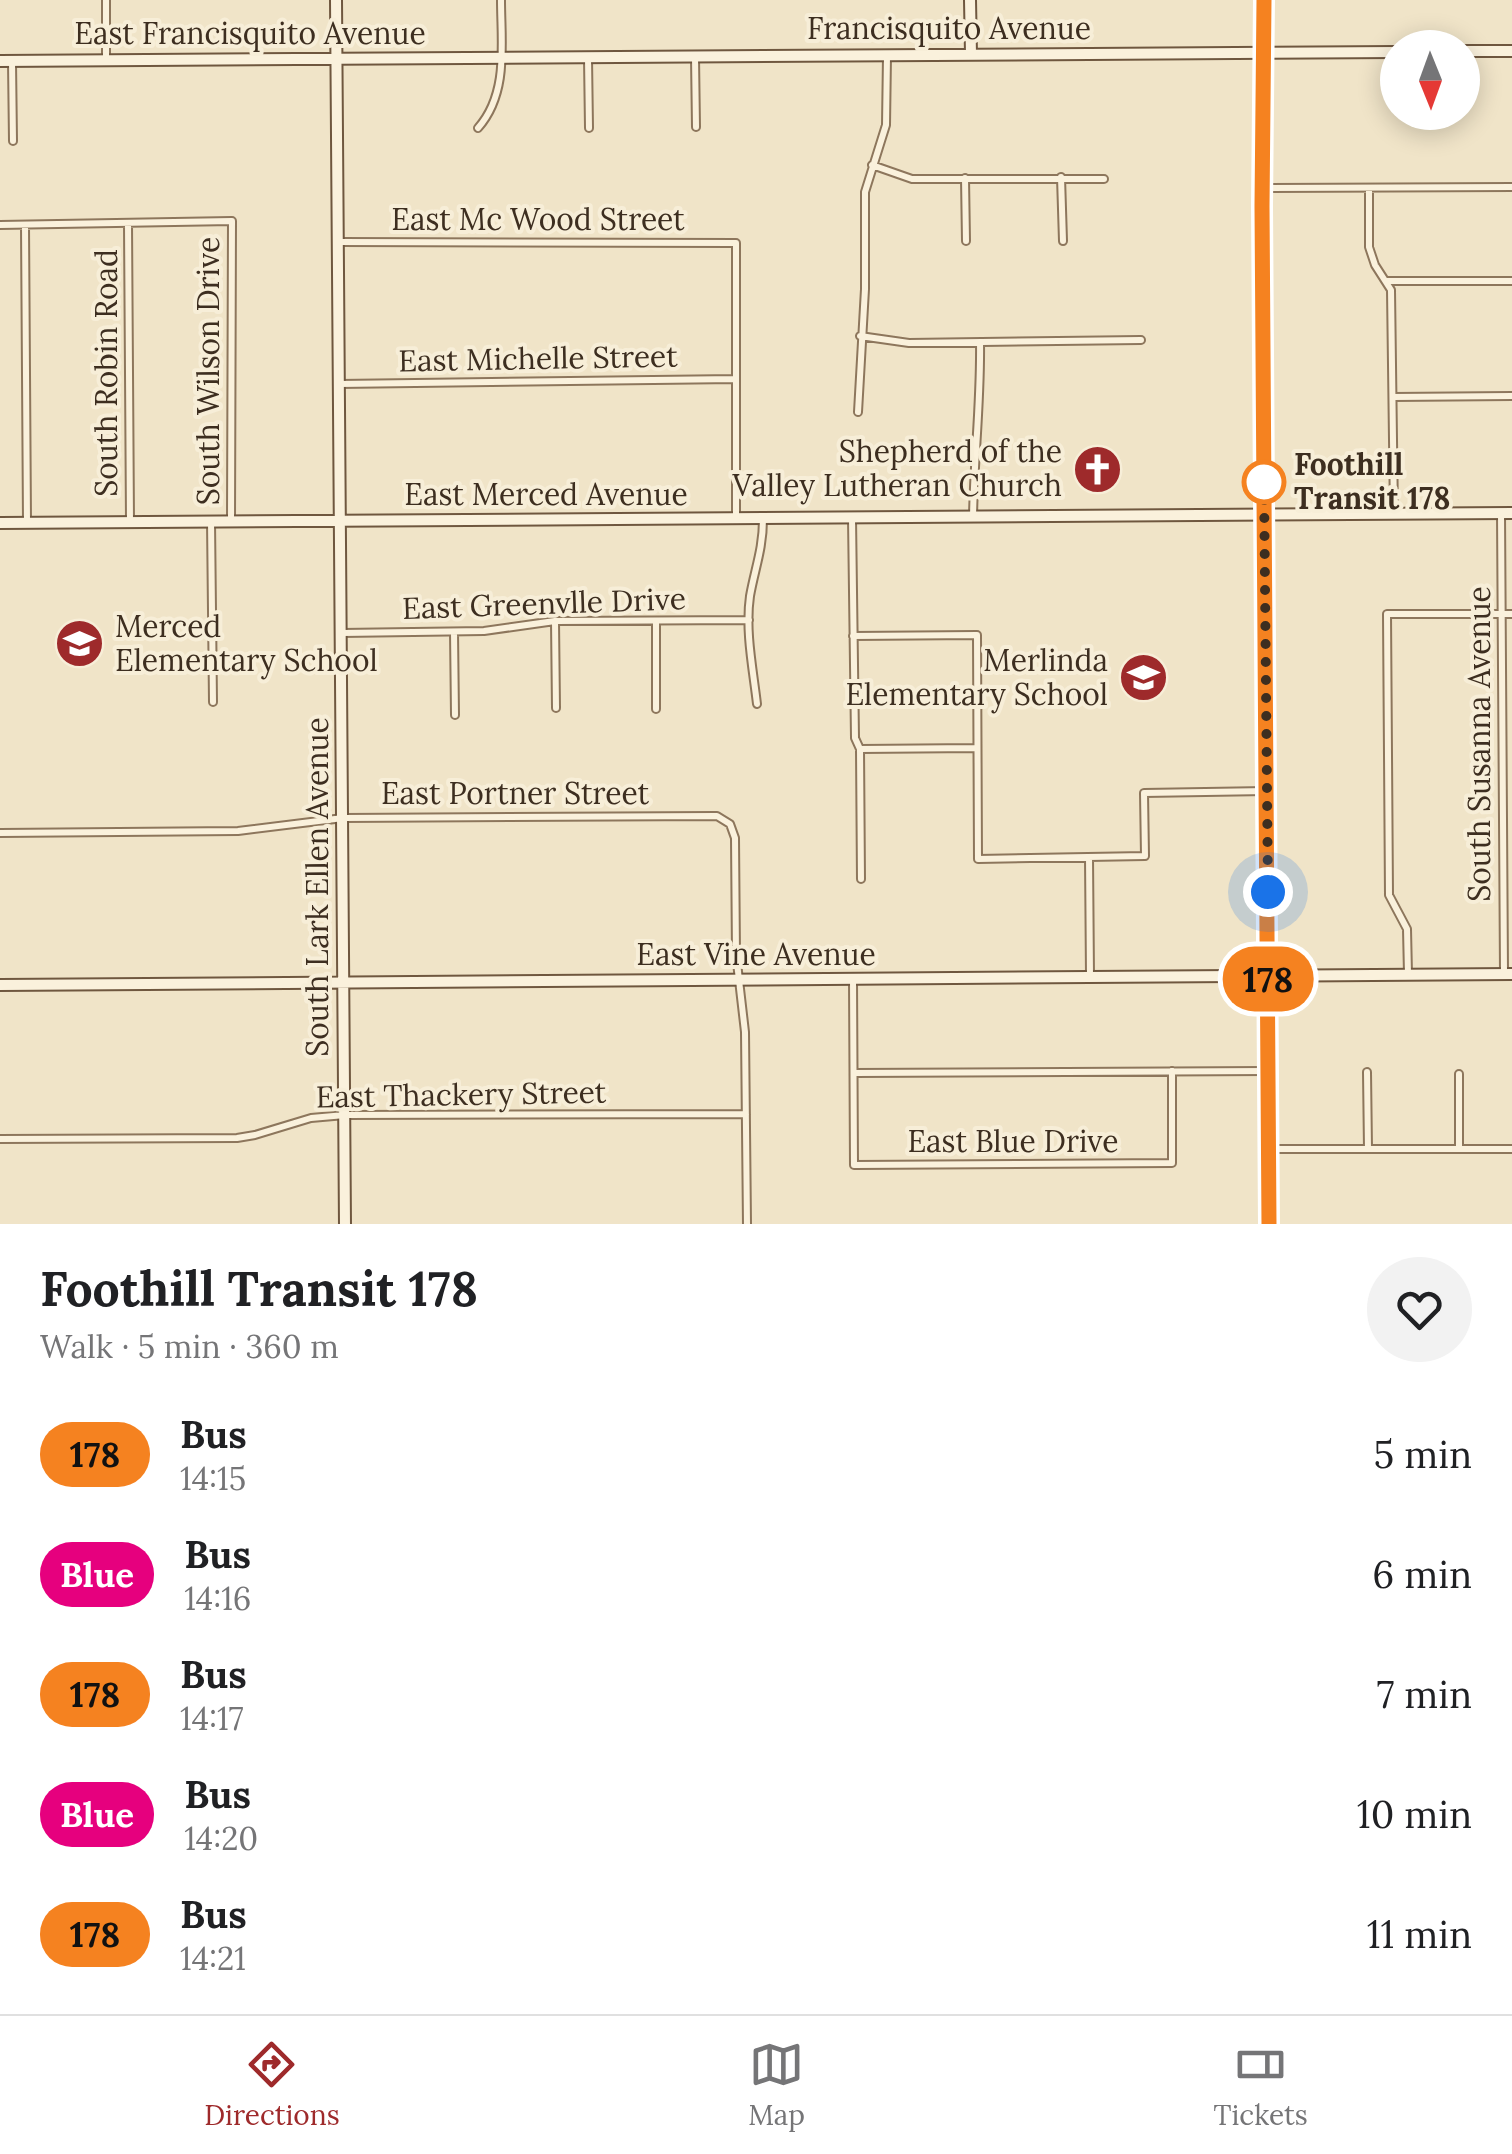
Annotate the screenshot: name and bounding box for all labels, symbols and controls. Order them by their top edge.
street label: Francisquito Avenue [807,9,1091,47]
street label: East Francisquito Avenue [74,14,426,52]
north arrow [1380,30,1480,130]
map controls [1380,30,1480,130]
street label: East Mc Wood Street [391,200,685,238]
street label: South Wilson Drive [189,237,227,505]
street label: South Robin Road [87,249,125,497]
street label: East Michelle Street [398,337,678,379]
place label: Shepherd of the Valley Lutheran Church [731,432,1062,505]
church icon: Shepherd of the Valley Lutheran Church [1071,443,1123,495]
place label: Foothill Transit 178 [1294,445,1450,517]
marker: Foothill Transit 178 [1243,461,1285,503]
street label: East Merced Avenue [404,475,688,513]
street label: East Greenvlle Drive [401,579,687,627]
street label: South Susanna Avenue [1460,586,1498,902]
place label: Merced Elementary School [115,607,378,680]
school or university icon: Merced Elementary School [54,618,106,670]
place label: Merlinda Elementary School [845,641,1108,714]
school or university icon: Merlinda Elementary School [1117,652,1169,704]
street label: South Lark Ellen Avenue [298,717,336,1057]
street label: East Portner Street [381,774,649,812]
your location [1243,867,1293,917]
street label: East Vine Avenue [636,935,876,973]
line badge: 178 [1210,946,1326,1012]
text: 178 [1243,957,1293,1002]
street label: East Thackery Street [315,1072,607,1117]
street label: East Blue Drive [907,1122,1119,1160]
button: heart [1367,1257,1472,1362]
text: Foothill Transit 178 [40,1258,478,1319]
text: Walk · 5 min · 360 m [40,1326,339,1367]
text: Bus [180,1410,247,1458]
text: 5 min [1374,1430,1472,1478]
text: 178 [70,1432,120,1477]
text: 14:15 [180,1458,246,1499]
text: Bus [184,1530,251,1578]
text: 6 min [1372,1550,1472,1598]
text: Blue [60,1552,134,1597]
text: 14:16 [184,1578,251,1619]
text: Bus [180,1650,247,1698]
text: 7 min [1377,1670,1472,1718]
text: 178 [70,1672,120,1717]
text: 14:17 [180,1698,243,1739]
text: Bus [184,1770,251,1818]
text: 10 min [1357,1790,1472,1838]
text: Blue [60,1792,134,1837]
text: 14:20 [184,1818,258,1859]
text: Bus [180,1890,247,1938]
text: 11 min [1367,1910,1472,1958]
text: 178 [70,1912,120,1957]
text: 14:21 [180,1938,246,1979]
tab: Directions [204,2037,340,2133]
tab: Map [748,2037,805,2133]
tab: Tickets [1213,2037,1308,2133]

